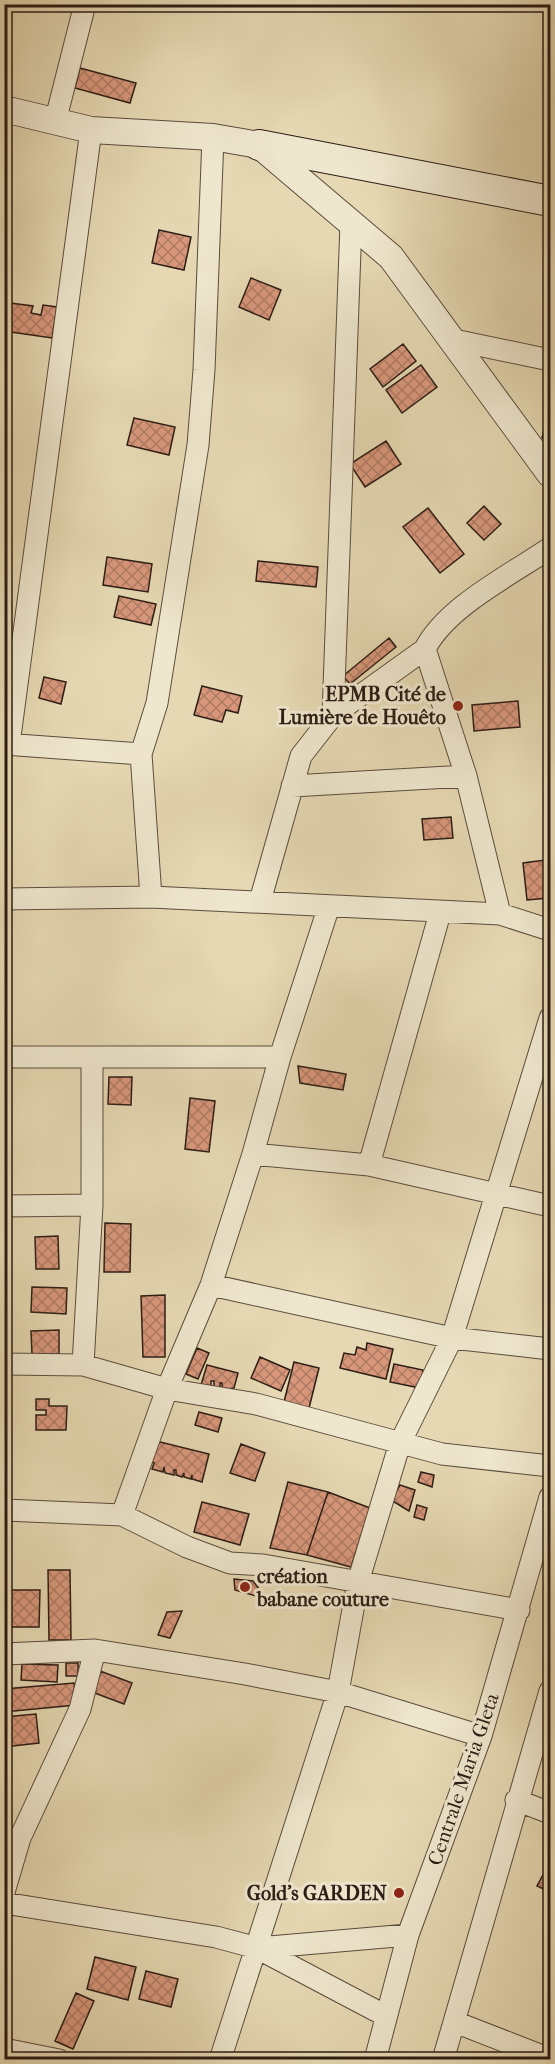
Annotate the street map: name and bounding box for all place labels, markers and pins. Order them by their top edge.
place label: EPMB Cité de Lumière de Houêto [279,683,446,729]
marker: EPMB Cité de Lumière de Houêto [451,699,465,713]
place label: création babane couture [256,1565,389,1611]
marker: création babane couture [238,1580,252,1594]
place label: Gold's GARDEN [247,1882,388,1905]
marker: Gold's GARDEN [392,1886,406,1900]

